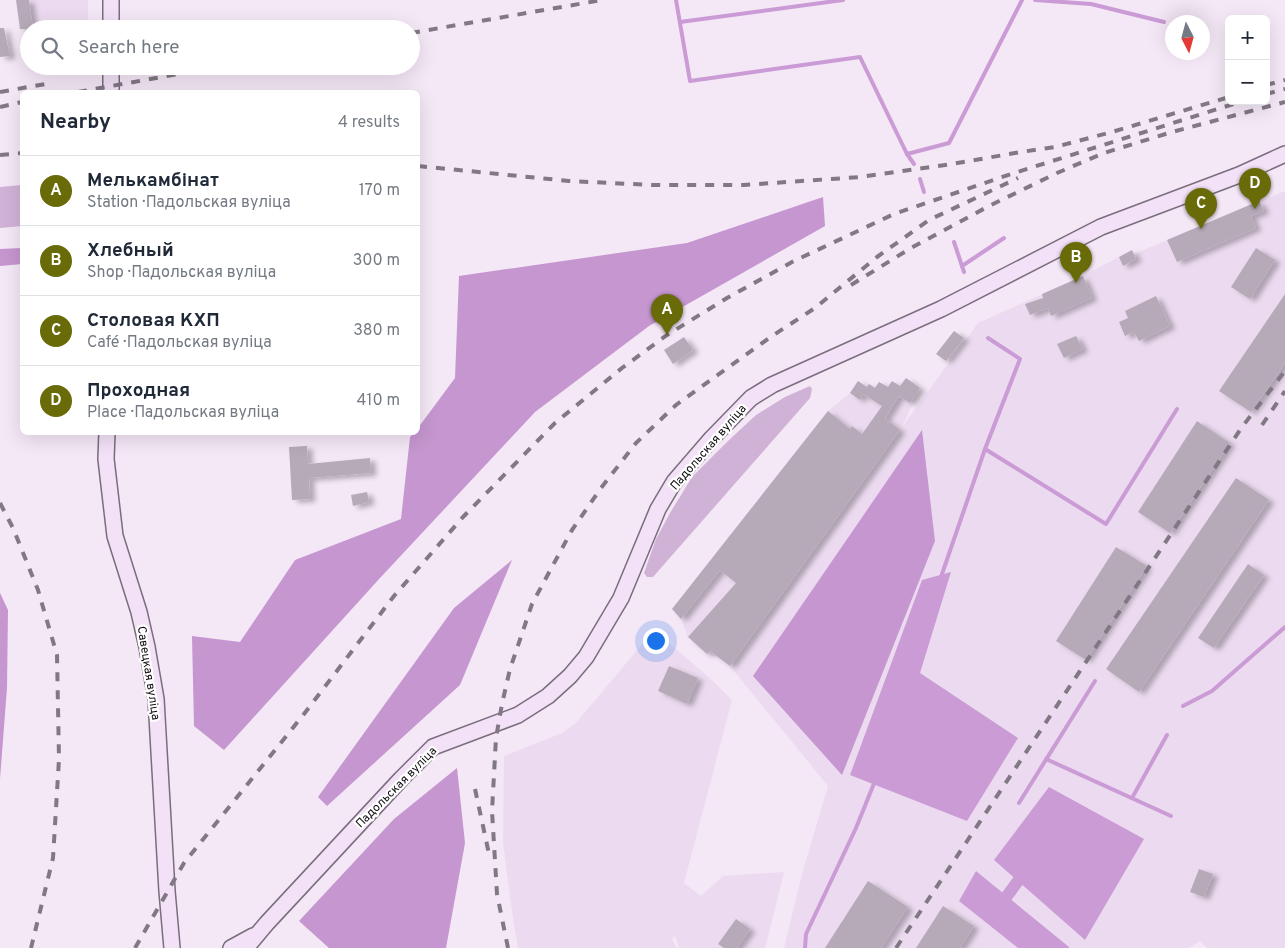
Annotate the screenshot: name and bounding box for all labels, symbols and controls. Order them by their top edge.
north arrow [1165,15,1210,60]
map controls [1225,15,1270,105]
button: + [1225,15,1270,60]
search box [20,20,420,75]
icon: search [38,34,66,62]
text: Search here [78,36,180,60]
button: − [1225,60,1270,105]
text: Nearby [40,109,111,136]
text: 4 results [338,113,400,133]
pin: D [1239,168,1271,209]
text: Мелькамбінат [87,169,219,193]
text: A [50,181,62,201]
text: 170 m [359,181,400,201]
pin: C [1185,188,1217,229]
text: Station · Падольская вуліца [87,193,291,213]
text: Хлебный [87,239,174,263]
pin: B [1060,242,1092,283]
text: B [50,251,62,271]
text: 300 m [353,251,400,271]
text: Shop · Падольская вуліца [87,263,276,283]
pin: A [651,294,683,335]
text: Столовая КХП [87,309,220,333]
text: C [51,321,61,341]
text: 380 m [353,321,400,341]
text: Café · Падольская вуліца [87,333,272,353]
text: Проходная [87,379,190,403]
text: D [50,391,62,411]
text: 410 m [357,391,400,411]
street label: Падольская вуліца [667,401,750,494]
text: Place · Падольская вуліца [87,403,279,423]
street label: Савецкая вуліца [133,625,163,721]
your location [643,628,669,654]
street label: Падольская вуліца [353,744,441,832]

